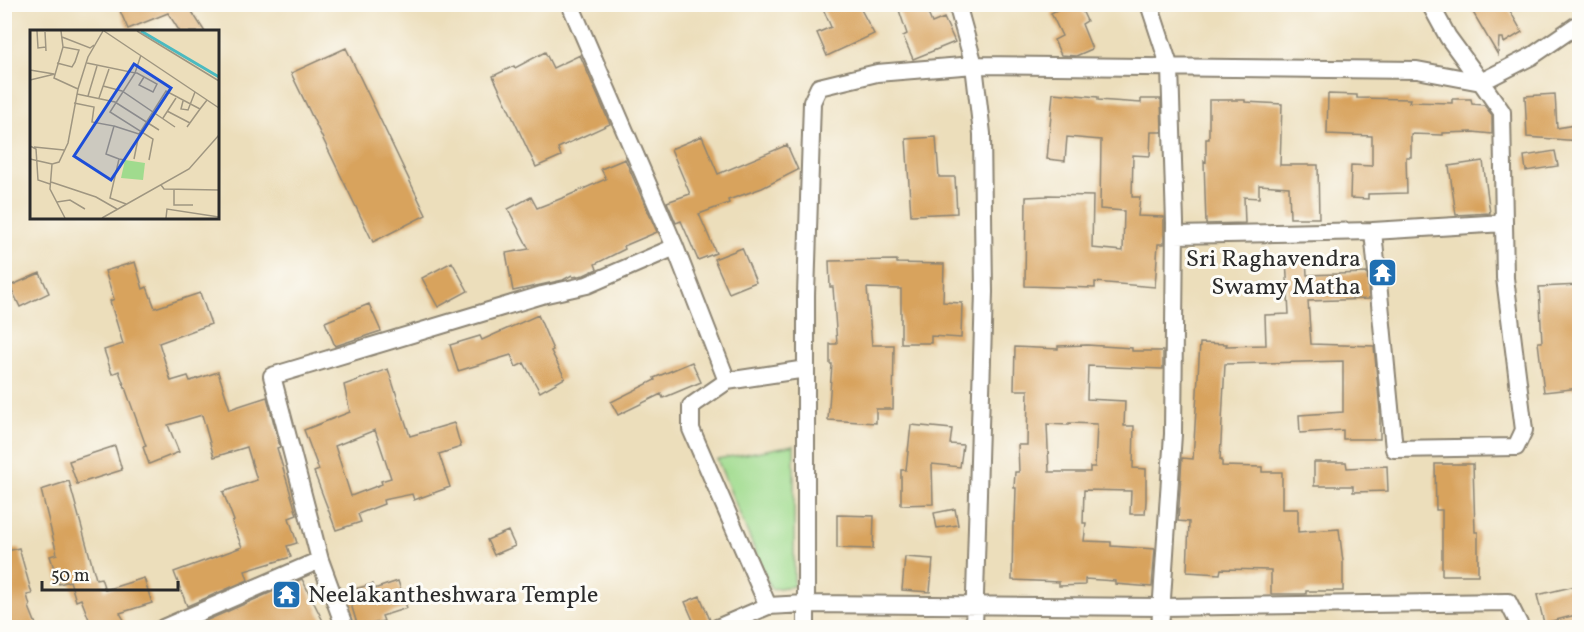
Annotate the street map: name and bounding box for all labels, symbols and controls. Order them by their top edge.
inset map [30,30,219,219]
place label: Sri Raghavendra Swamy Matha [1186,243,1361,305]
temple icon: Sri Raghavendra Swamy Matha [1366,256,1398,288]
scale bar [42,554,178,592]
text: 50 m [51,564,90,589]
temple icon: Neelakantheshwara Temple [271,578,303,610]
place label: Neelakantheshwara Temple [308,579,598,613]

